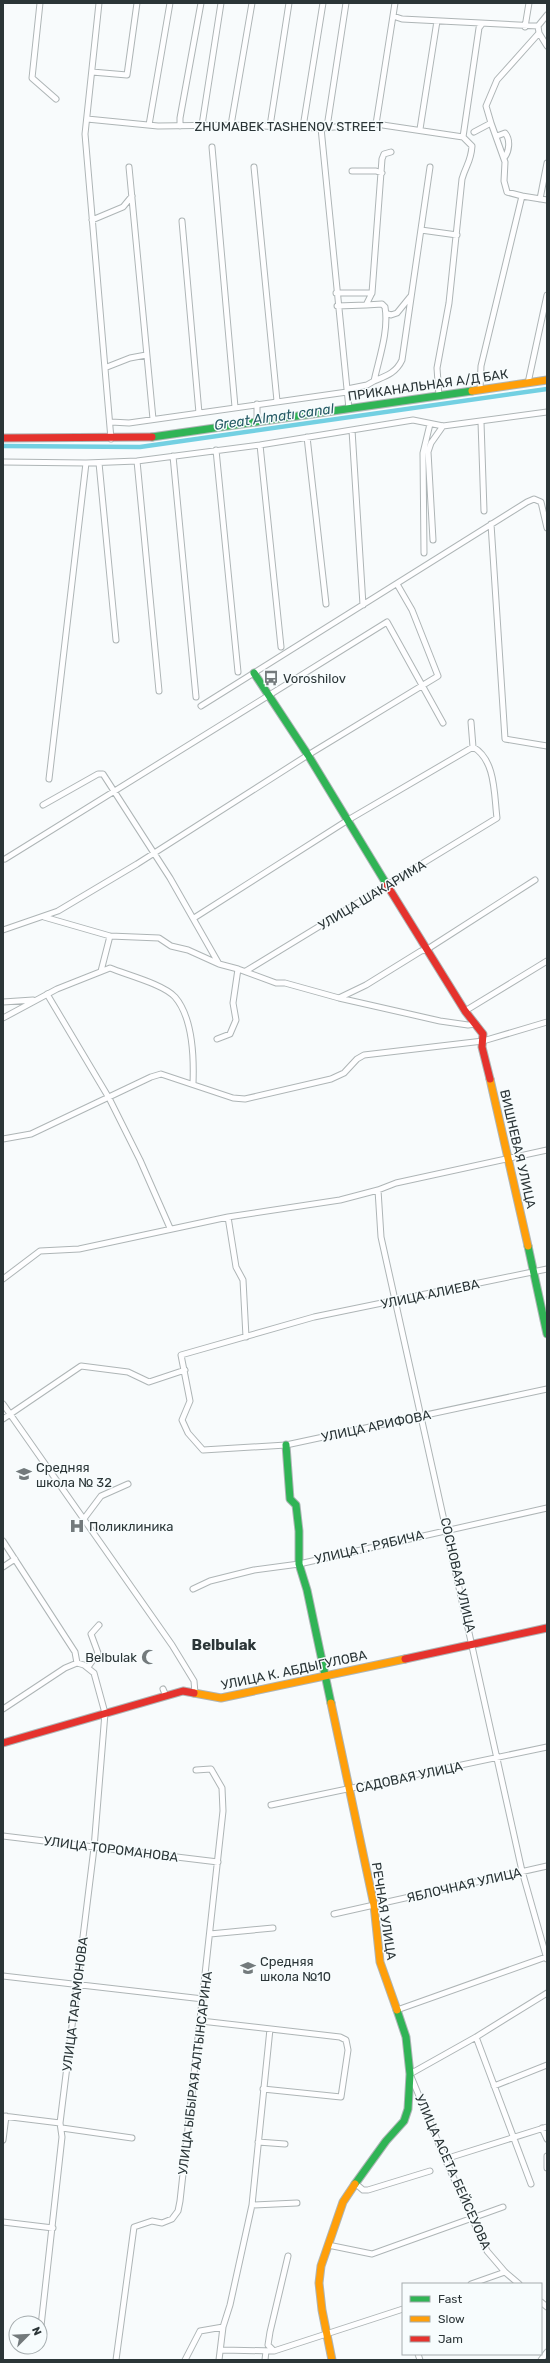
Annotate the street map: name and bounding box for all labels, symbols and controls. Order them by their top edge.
street label: ZHUMABEK TASHENOV STREET [195,119,384,134]
street label: ПРИКАНАЛЬНАЯ А/Д БАК [347,366,509,404]
water label: Great Almatı canal [213,400,336,434]
bus stop icon: Voroshilov [262,669,280,687]
place label: Voroshilov [283,671,346,686]
street label: УЛИЦА ШАКАРИМА [316,857,429,933]
street label: ВИШНЕВАЯ УЛИЦА [497,1088,539,1210]
street label: УЛИЦА АЛИЕВА [379,1276,481,1312]
street label: УЛИЦА АРИФОВА [320,1407,432,1445]
place label: Средняя школа № 32 [36,1460,112,1490]
school or university icon: Средняя школа № 32 [15,1465,33,1483]
street label: СОСНОВАЯ УЛИЦА [437,1516,479,1634]
hospital icon: Поликлиника [68,1517,86,1535]
place label: Поликлиника [89,1519,173,1534]
street label: УЛИЦА Г. РЯБИЧА [313,1527,425,1567]
district label: Belbulak [192,1636,257,1654]
street label: УЛИЦА К. АБДЫГУЛОВА [220,1647,369,1693]
mosque icon: Belbulak [140,1648,158,1666]
place label: Belbulak [85,1650,137,1665]
street label: САДОВАЯ УЛИЦА [354,1758,464,1796]
street label: УЛИЦА ТОРОМАНОВА [43,1833,179,1865]
street label: РЕЧНАЯ УЛИЦА [369,1861,399,1961]
street label: ЯБЛОЧНАЯ УЛИЦА [405,1864,523,1906]
street label: УЛИЦА ТАРАМОНОВА [59,1936,91,2072]
place label: Средняя школа №10 [260,1954,331,1984]
school or university icon: Средняя школа №10 [239,1959,257,1977]
street label: УЛИЦА ЫБЫРАЯ АЛТЫНСАРИНА [175,1970,215,2176]
street label: УЛИЦА АСЕТА БЕЙСЕУОВА [412,2092,494,2252]
legend [402,2283,542,2355]
text: Fast [438,2292,462,2306]
text: Slow [438,2312,465,2326]
north arrow [8,2315,48,2355]
text: N [29,2325,44,2337]
text: Jam [438,2332,463,2346]

